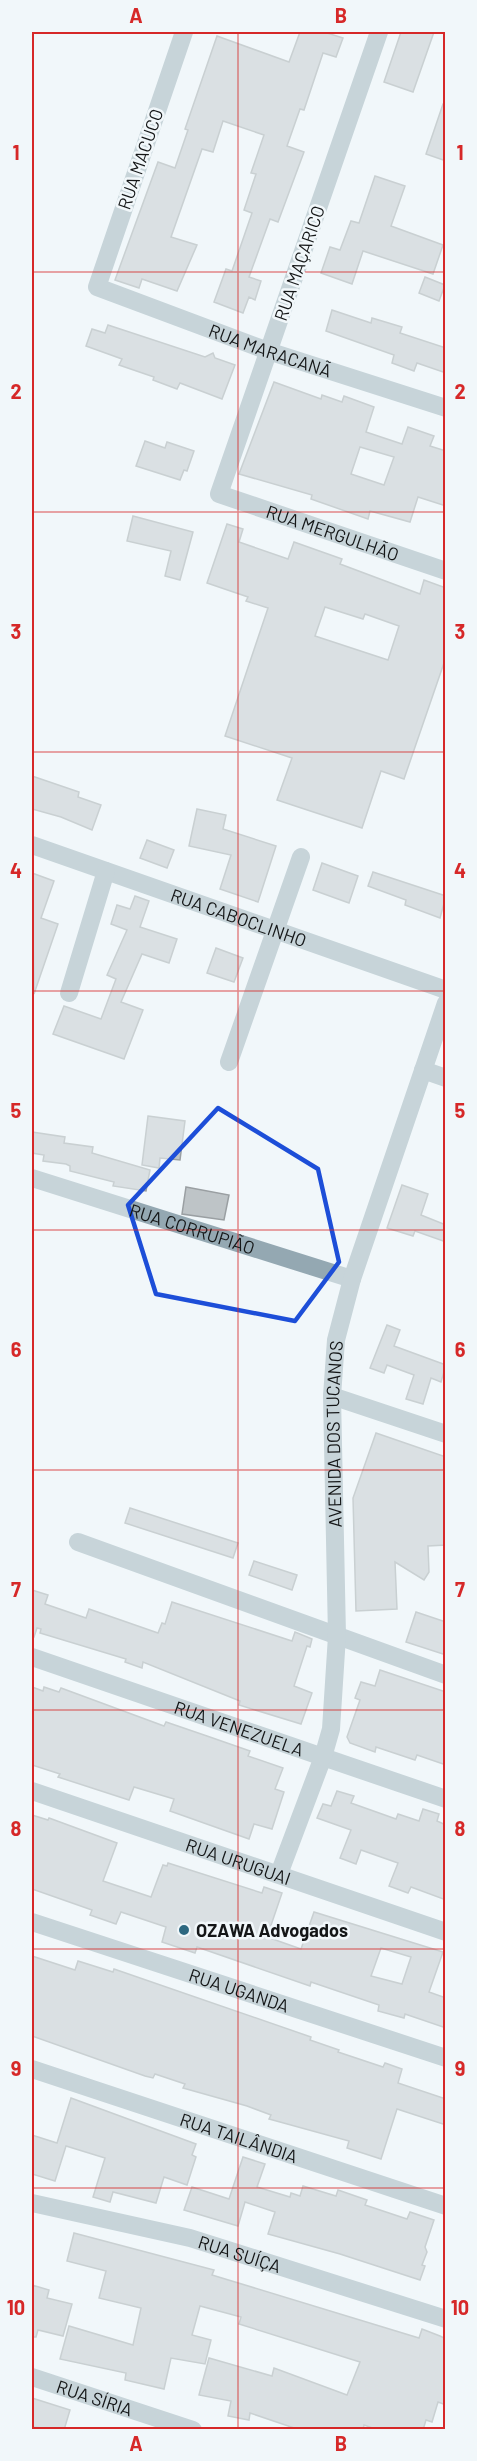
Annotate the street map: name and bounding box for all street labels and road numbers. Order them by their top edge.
street label: RUA MACUCO [112,106,168,212]
street label: RUA MAÇARICO [269,203,329,323]
street label: RUA MARACANÃ [206,319,334,382]
street label: RUA MERGULHÃO [264,500,402,565]
street label: RUA CABOCLINHO [168,883,310,951]
street label: RUA CORRUPIÃO [127,1198,258,1259]
street label: AVENIDA DOS TUCANOS [321,1340,347,1528]
street label: RUA VENEZUELA [171,1696,307,1761]
street label: RUA URUGUAI [183,1833,294,1889]
street label: RUA UGANDA [186,1963,292,2017]
street label: RUA TAILÂNDIA [177,2108,301,2167]
street label: RUA SUÍÇA [196,2230,284,2277]
street label: RUA SÍRIA [54,2375,136,2420]

